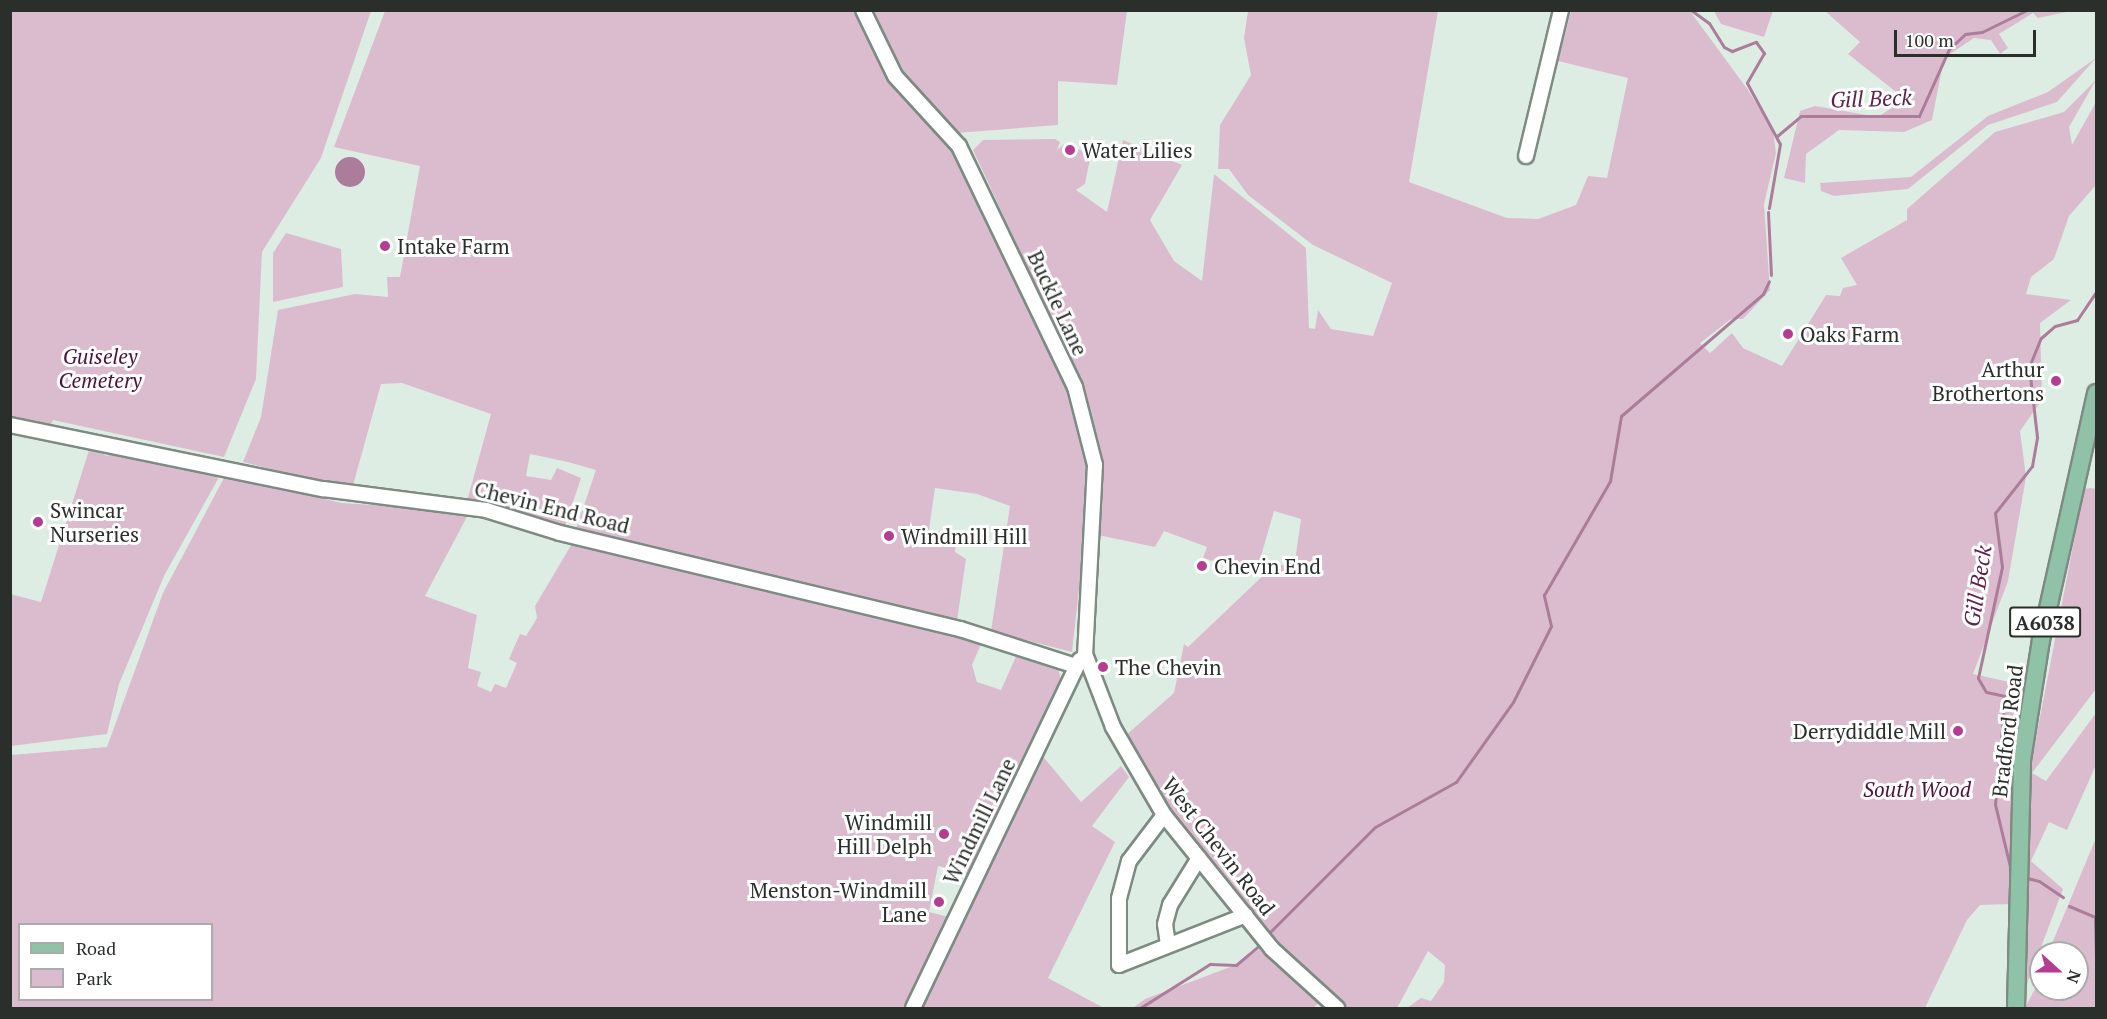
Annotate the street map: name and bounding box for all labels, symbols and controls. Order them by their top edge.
scale bar [1897,18,2040,56]
text: 100 m [1905,28,1954,52]
water label: Gill Beck [1830,83,1912,113]
place label: Water Lilies [1082,137,1193,163]
marker: Water Lilies [1063,143,1077,157]
place label: Intake Farm [397,233,510,259]
marker: Intake Farm [378,239,392,253]
street label: Buckle Lane [1023,247,1093,359]
place label: Oaks Farm [1800,321,1899,347]
marker: Oaks Farm [1781,327,1795,341]
park label: Guiseley Cemetery [58,343,142,393]
place label: Arthur Brothertons [1932,356,2044,406]
marker: Arthur Brothertons [2049,374,2063,388]
street label: Chevin End Road [472,476,632,538]
place label: Swincar Nurseries [50,497,139,547]
marker: Swincar Nurseries [31,515,45,529]
place label: Windmill Hill [901,523,1028,549]
marker: Windmill Hill [882,529,896,543]
water label: Gill Beck [1958,544,1996,628]
place label: Chevin End [1214,553,1321,579]
marker: Chevin End [1195,559,1209,573]
road number: A6038 [2009,605,2081,639]
place label: The Chevin [1115,654,1221,680]
marker: The Chevin [1096,660,1110,674]
street label: Bradford Road [1986,663,2028,799]
place label: Derrydiddle Mill [1793,718,1946,744]
marker: Derrydiddle Mill [1951,724,1965,738]
street label: Windmill Lane [938,754,1020,888]
street label: West Chevin Road [1157,772,1281,920]
park label: South Wood [1863,776,1971,802]
place label: Windmill Hill Delph [837,809,932,859]
marker: Windmill Hill Delph [937,827,951,841]
place label: Menston-Windmill Lane [750,877,927,927]
marker: Menston-Windmill Lane [932,895,946,909]
legend [18,923,213,1001]
text: Road [76,936,116,960]
north arrow [2029,941,2089,1001]
text: Park [76,966,112,990]
text: N [2061,967,2086,986]

